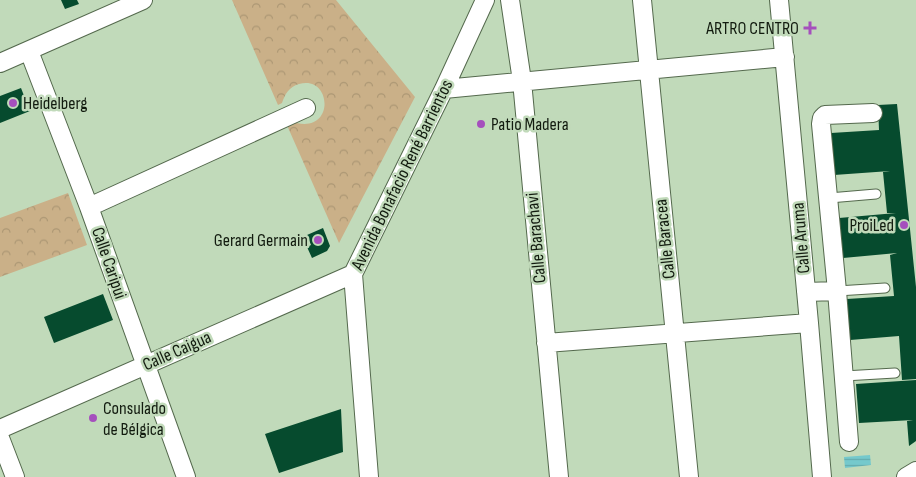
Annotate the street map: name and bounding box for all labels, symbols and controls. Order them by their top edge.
place label: ARTRO CENTRO [705,18,799,39]
marker: ARTRO CENTRO [803,21,817,35]
street label: Avenida Bonafacio René Barrientos [346,76,457,274]
place label: Heidelberg [23,93,87,114]
marker: Heidelberg [7,97,19,109]
place label: Patio Madera [491,114,569,135]
marker: Patio Madera [475,118,487,130]
street label: Calle Barachavi [522,192,550,284]
street label: Calle Baracea [650,198,680,280]
street label: Calle Aruma [787,201,815,274]
place label: ProiLed [850,215,894,236]
marker: ProiLed [898,219,910,231]
street label: Calle Caripui [87,224,131,302]
place label: Gerard Germain [214,230,308,251]
marker: Gerard Germain [312,234,324,246]
street label: Calle Caigua [140,327,214,375]
place label: Consulado de Bélgica [103,398,166,440]
marker: Consulado de Bélgica [87,412,99,424]

